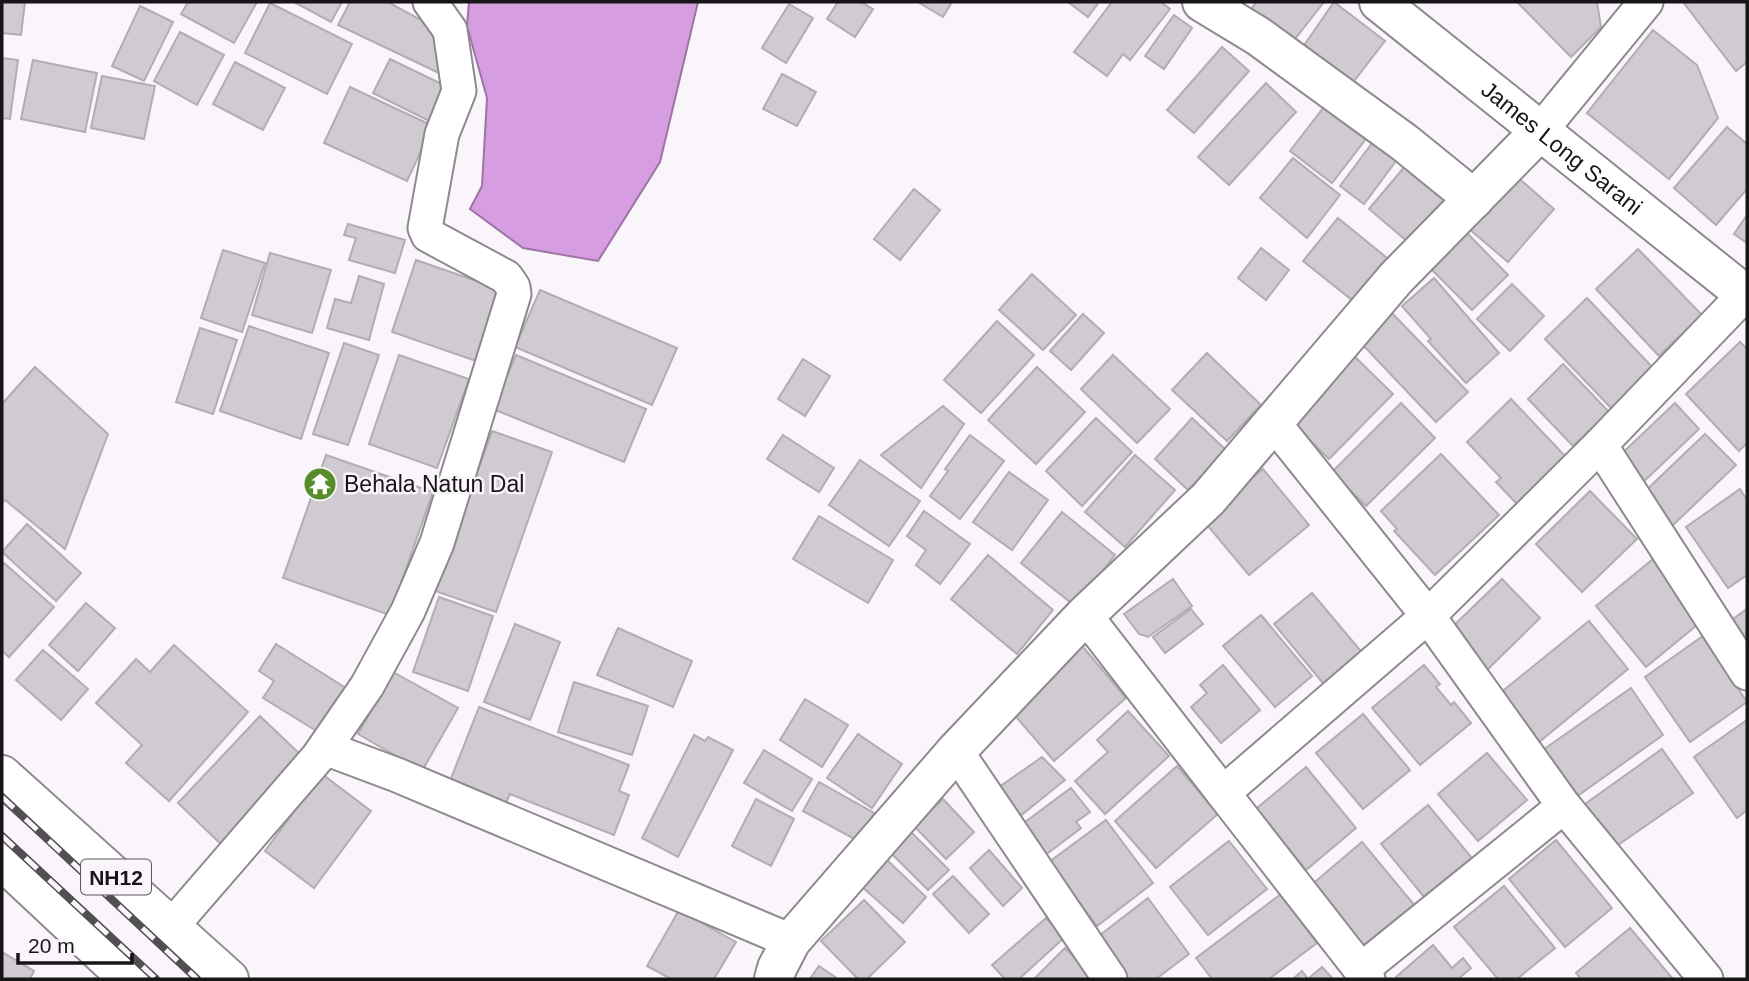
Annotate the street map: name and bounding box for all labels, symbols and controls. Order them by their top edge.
street label: James Long Sarani [1476,76,1647,220]
temple icon: Behala Natun Dal [301,465,339,503]
place label: Behala Natun Dal [344,471,524,497]
road number: NH12 [81,860,151,894]
scale bar [18,922,131,966]
text: 20 m [28,934,75,957]

